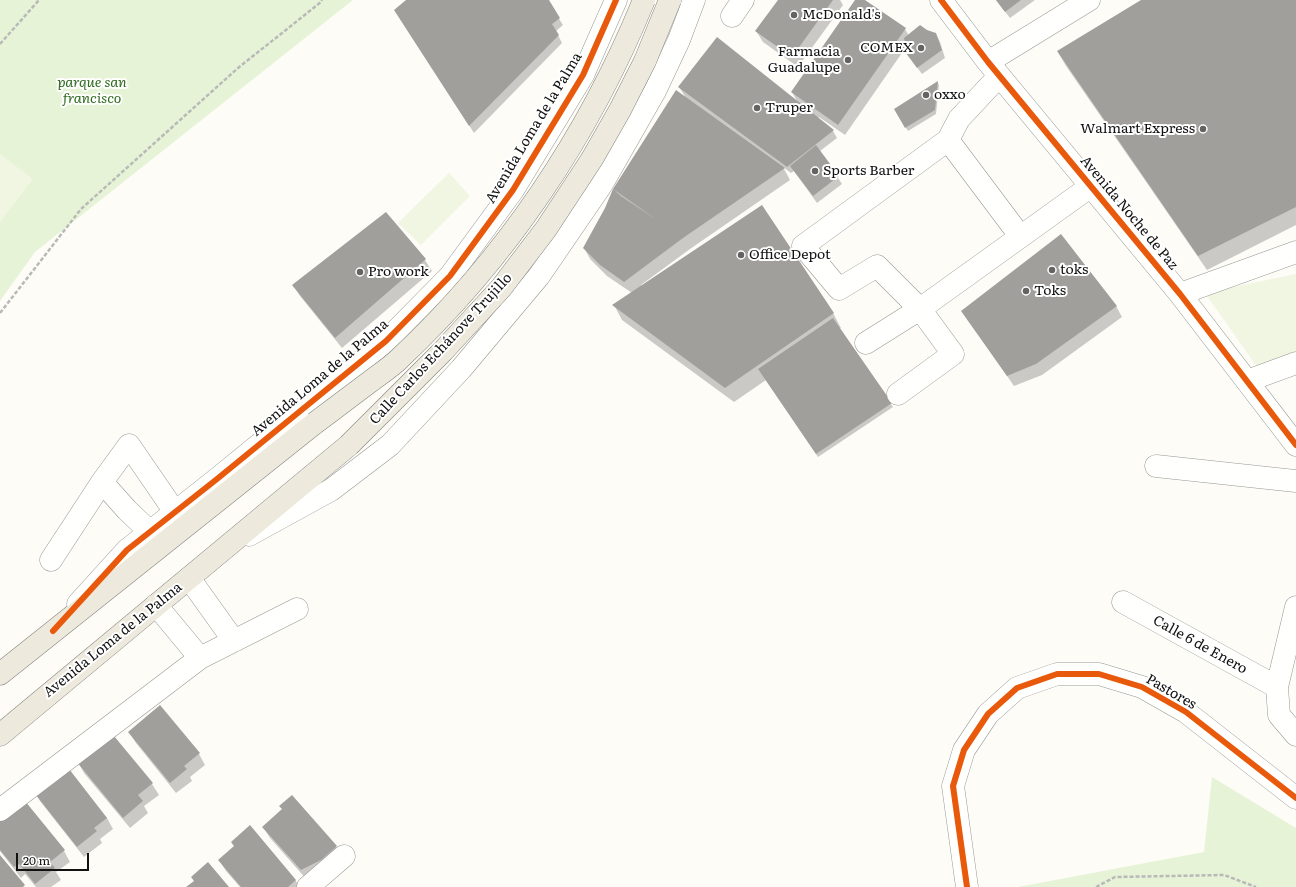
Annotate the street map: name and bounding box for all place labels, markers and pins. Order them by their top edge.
place label: McDonald's [802,7,881,23]
marker: McDonald's [789,10,799,20]
place label: COMEX [860,40,913,56]
marker: COMEX [916,43,926,53]
place label: Farmacia Guadalupe [768,44,840,76]
marker: Farmacia Guadalupe [843,55,853,65]
place label: oxxo [934,87,966,103]
marker: oxxo [921,90,931,100]
place label: Truper [765,100,813,116]
marker: Truper [752,103,762,113]
place label: Walmart Express [1080,121,1195,137]
marker: Walmart Express [1198,124,1208,134]
place label: Sports Barber [823,163,914,179]
marker: Sports Barber [810,166,820,176]
place label: Office Depot [749,247,831,263]
marker: Office Depot [736,250,746,260]
place label: toks [1060,262,1088,278]
place label: Pro work [368,264,429,280]
marker: toks [1047,265,1057,275]
marker: Pro work [355,267,365,277]
place label: Toks [1034,283,1066,299]
marker: Toks [1021,286,1031,296]

